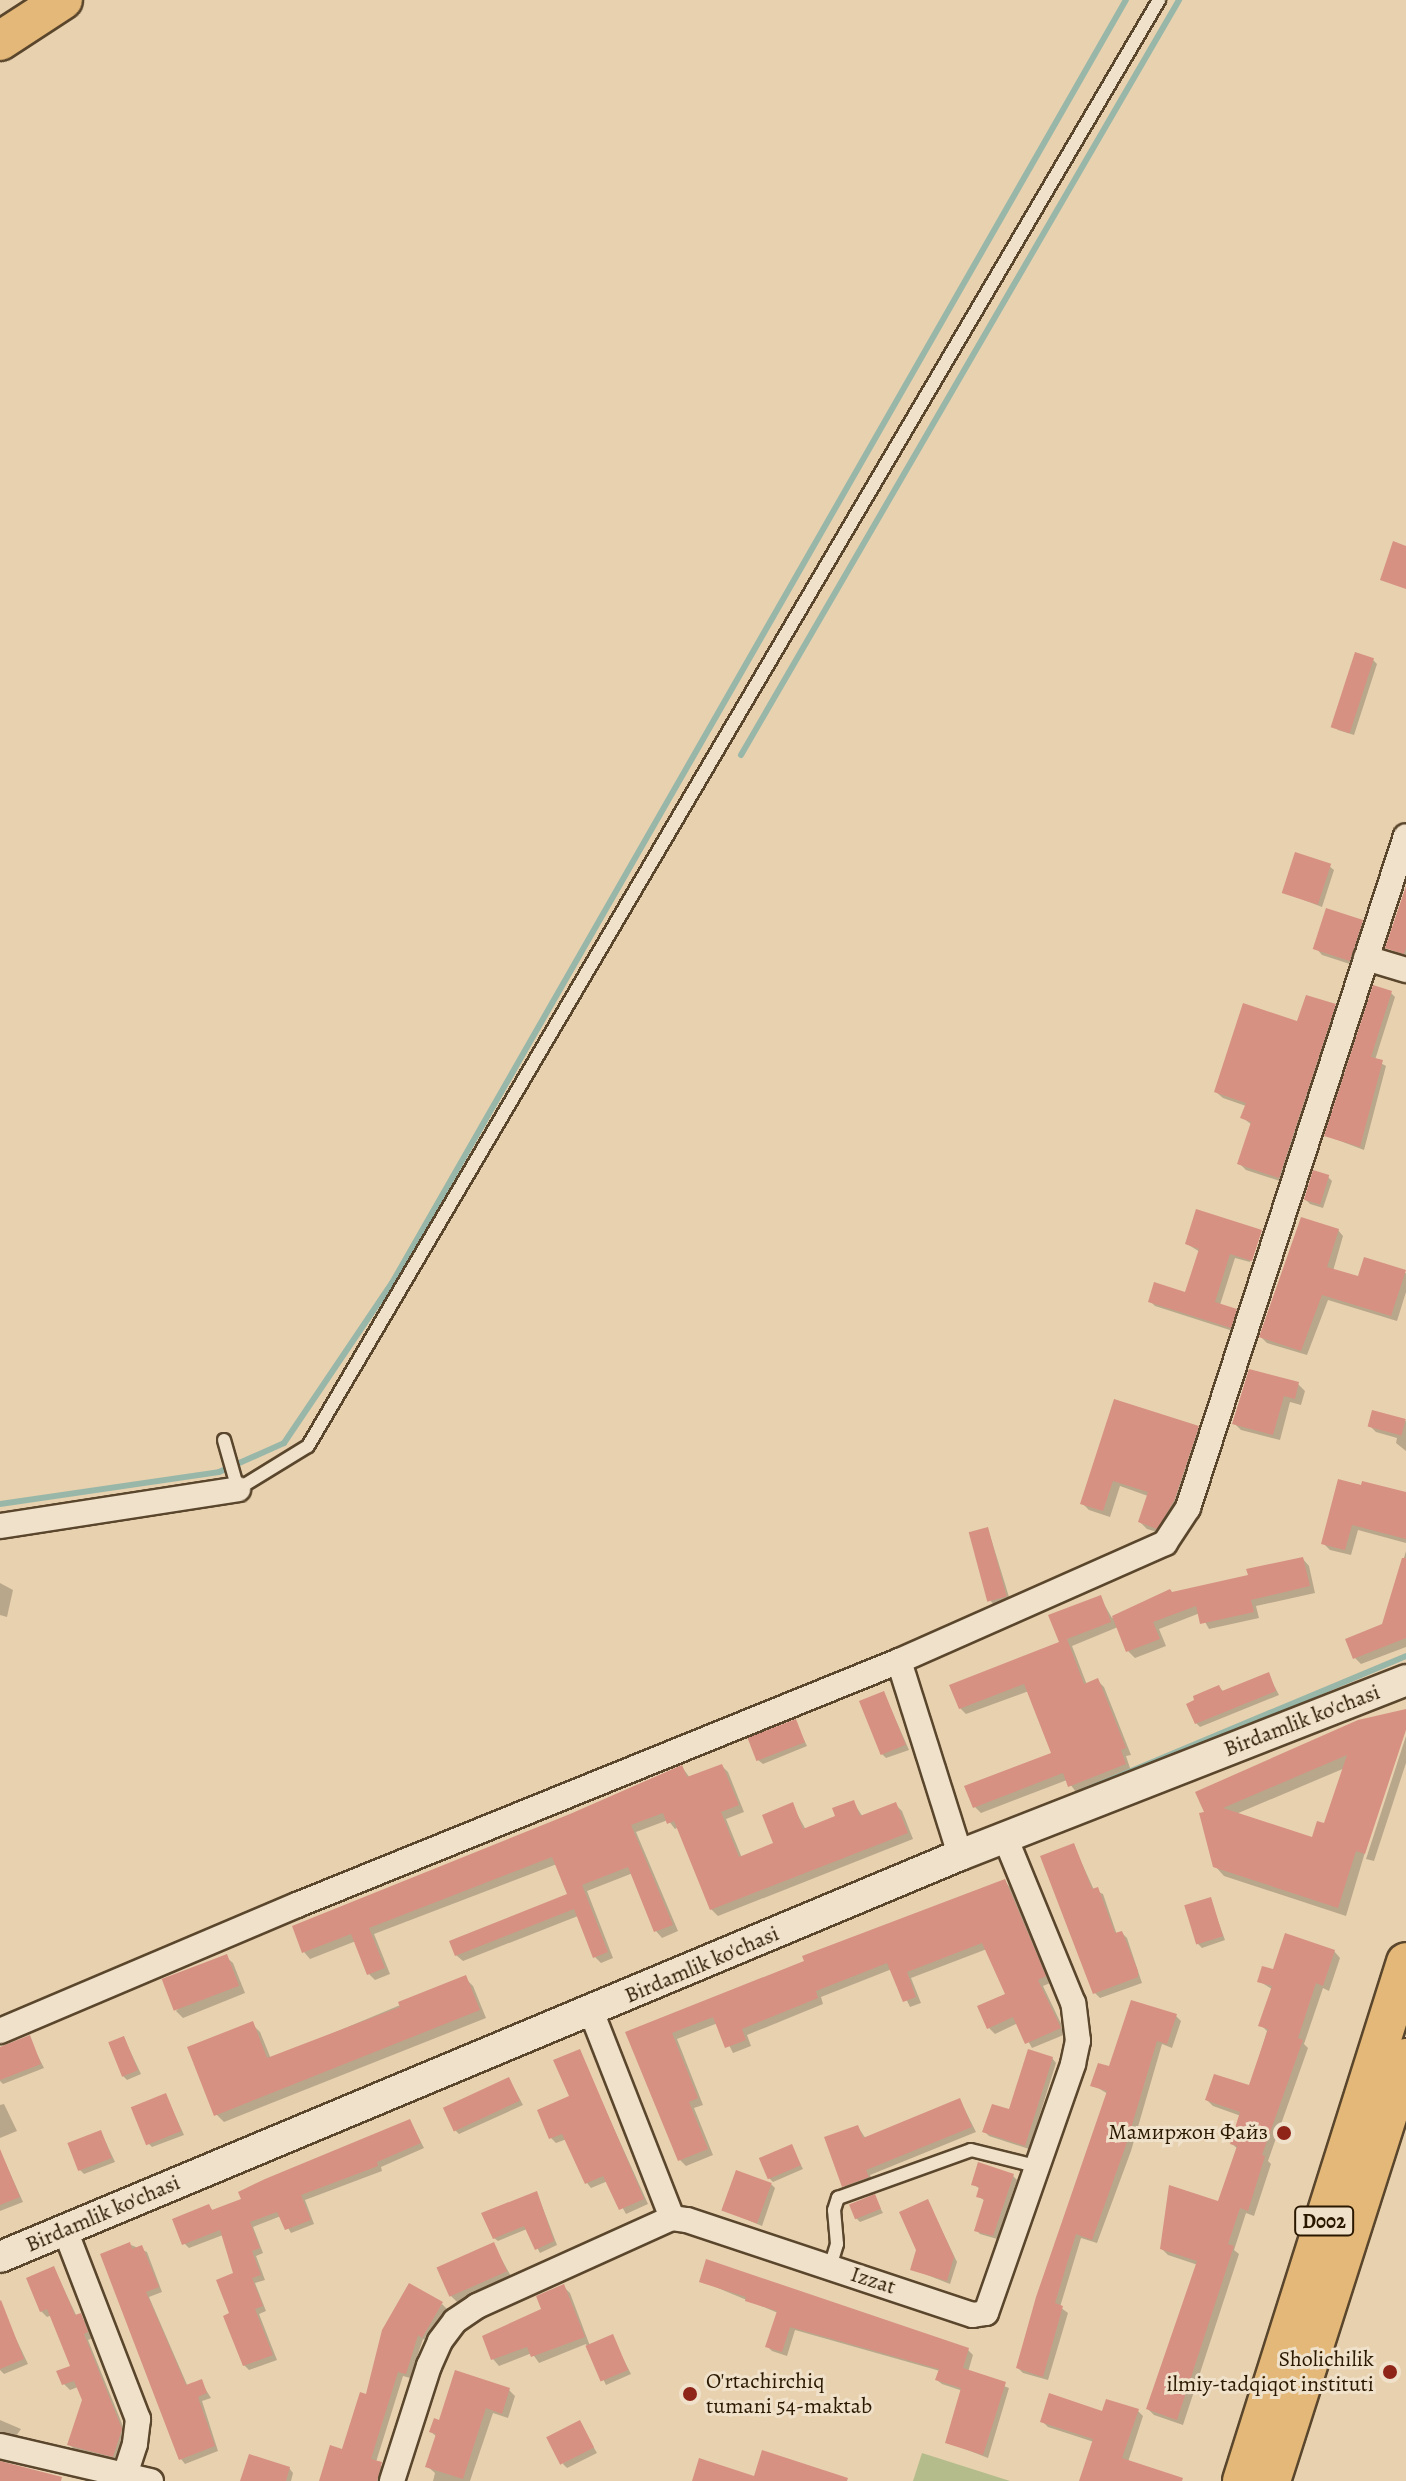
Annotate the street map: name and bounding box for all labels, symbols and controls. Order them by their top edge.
street label: Birdamlik ko'chasi [1220,1679,1384,1763]
street label: Birdamlik ko'chasi [621,1921,783,2009]
place label: Мамиржон Файз [1108,2120,1268,2146]
marker: Мамиржон Файз [1275,2124,1293,2142]
street label: Birdamlik ko'chasi [22,2170,184,2258]
road number: D002 [1294,2205,1354,2237]
street label: Izzat [847,2261,899,2301]
place label: Sholichilik ilmiy-tadqiqot instituti [1166,2346,1374,2398]
marker: Sholichilik ilmiy-tadqiqot instituti [1381,2363,1399,2381]
place label: O'rtachirchiq tumani 54-maktab [706,2368,872,2420]
marker: O'rtachirchiq tumani 54-maktab [681,2385,699,2403]

